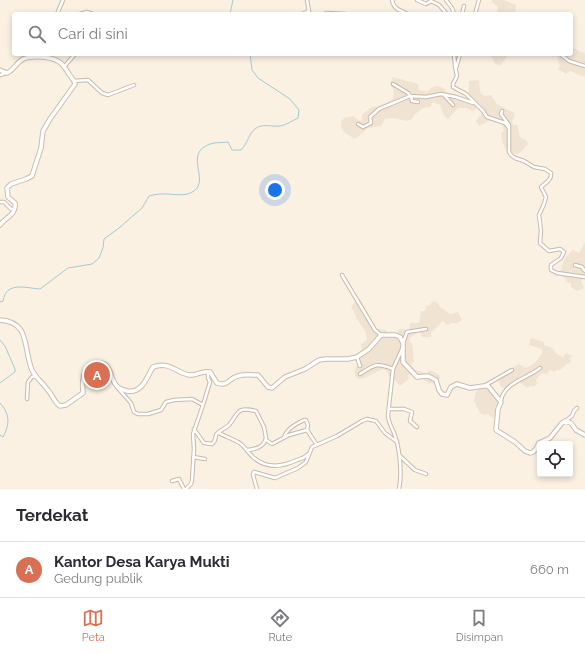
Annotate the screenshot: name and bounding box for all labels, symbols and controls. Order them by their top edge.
search box [12,12,573,56]
icon: search [26,23,48,45]
text: Cari di sini [58,25,128,43]
your location [265,180,285,200]
pin: A [84,360,110,390]
map controls [537,441,573,477]
button: locate [537,441,573,477]
text: Terdekat [16,505,88,525]
text: Kantor Desa Karya Mukti [54,553,230,571]
text: A [25,562,33,577]
text: 660 m [530,562,569,577]
text: Gedung publik [54,571,143,586]
tab: Peta [82,607,105,644]
tab: Rute [268,607,292,644]
tab: Disimpan [456,607,503,644]

